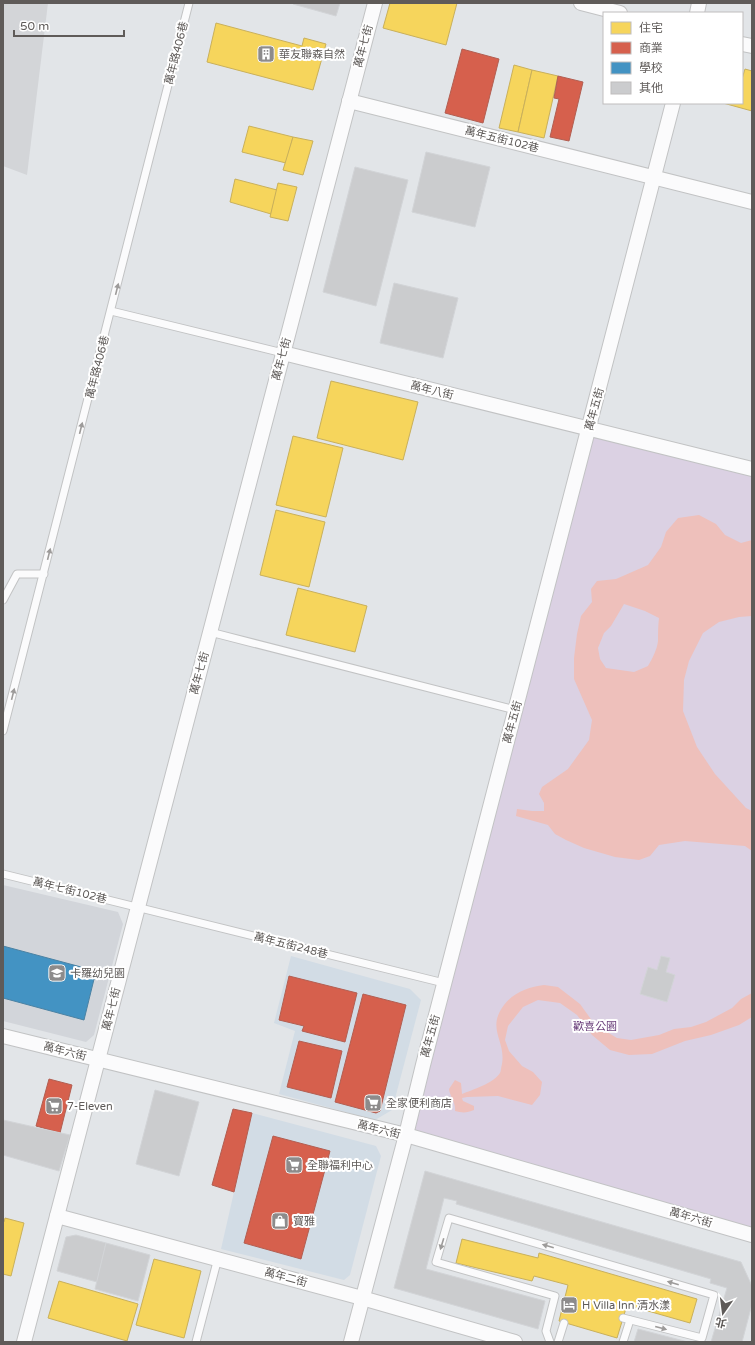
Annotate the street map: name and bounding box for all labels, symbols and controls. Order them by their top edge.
scale bar [14,12,124,38]
legend [603,12,743,104]
text: 50 m [20,19,49,33]
street label: 萬年路406巷 [162,20,191,86]
text: 住宅 [639,21,663,35]
street label: 萬年七街 [352,23,375,69]
text: 商業 [639,41,663,55]
building icon: 華友聯森自然 [256,44,276,64]
place label: 華友聯森自然 [279,48,345,61]
text: 學校 [639,61,663,75]
text: 其他 [639,81,663,95]
street label: 萬年五街102巷 [464,124,540,155]
one-way arrow [114,283,120,295]
street label: 萬年路406巷 [83,334,112,400]
street label: 萬年七街 [270,336,293,382]
street label: 萬年八街 [409,379,455,402]
street label: 萬年五街 [583,386,606,432]
one-way arrow [78,422,84,434]
one-way arrow [46,548,52,560]
street label: 萬年七街 [188,650,211,696]
one-way arrow [10,687,16,700]
street label: 萬年五街 [501,699,524,745]
street label: 萬年七街102巷 [32,875,108,906]
street label: 萬年五街248巷 [253,930,329,961]
school or university icon: 卡羅幼兒園 [47,963,67,983]
place label: 卡羅幼兒園 [70,967,125,980]
street label: 萬年七街 [100,986,123,1032]
street label: 萬年五街 [419,1013,442,1059]
park label: 歡喜公園 [573,1020,617,1033]
street label: 萬年六街 [42,1040,88,1063]
supermarket icon: 全家便利商店 [363,1093,383,1113]
supermarket icon: 7-Eleven [44,1096,64,1116]
place label: 全家便利商店 [386,1097,452,1110]
place label: 7-Eleven [67,1100,113,1113]
street label: 萬年六街 [356,1118,402,1141]
supermarket icon: 全聯福利中心 [284,1155,304,1175]
place label: 全聯福利中心 [307,1159,373,1172]
street label: 萬年六街 [668,1205,714,1230]
shop icon: 寶雅 [270,1211,290,1231]
place label: 寶雅 [293,1215,315,1228]
one-way arrow [439,1238,445,1250]
one-way arrow [542,1243,554,1249]
street label: 萬年二街 [263,1266,309,1289]
one-way arrow [667,1280,679,1286]
north arrow [703,1293,743,1333]
hotel icon: H Villa Inn 清水漾 [559,1295,579,1315]
place label: H Villa Inn 清水漾 [582,1299,670,1312]
text: 北 [714,1315,728,1330]
one-way arrow [654,1325,667,1331]

